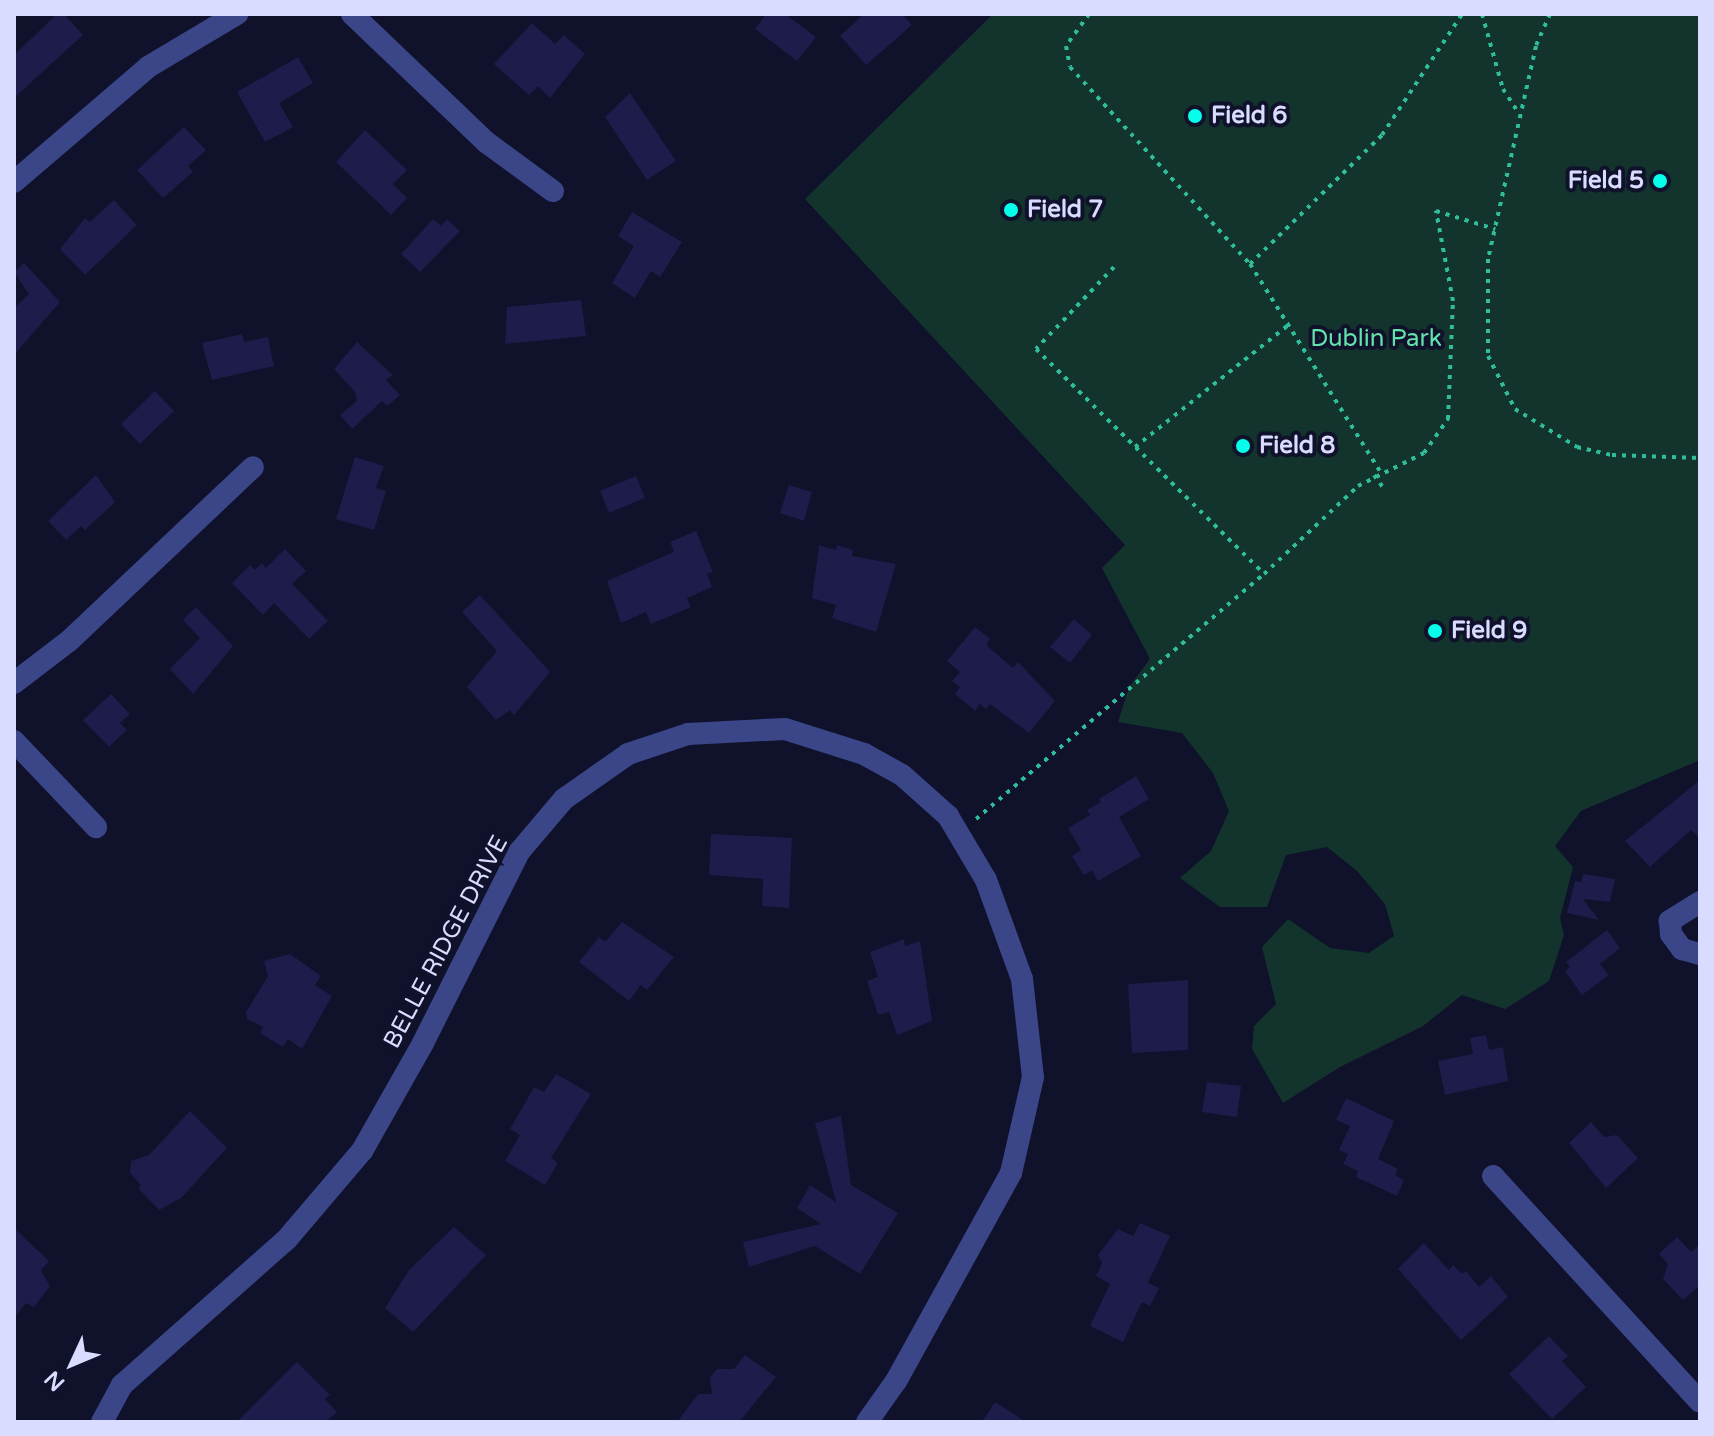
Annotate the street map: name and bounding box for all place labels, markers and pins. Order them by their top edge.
place label: Field 6 [1211,102,1287,130]
marker: Field 6 [1186,107,1204,125]
place label: Field 5 [1568,167,1644,195]
marker: Field 5 [1651,172,1669,190]
place label: Field 7 [1027,196,1103,224]
marker: Field 7 [1002,201,1020,219]
place label: Field 8 [1259,432,1335,460]
marker: Field 8 [1234,437,1252,455]
place label: Field 9 [1451,617,1527,645]
marker: Field 9 [1426,622,1444,640]

